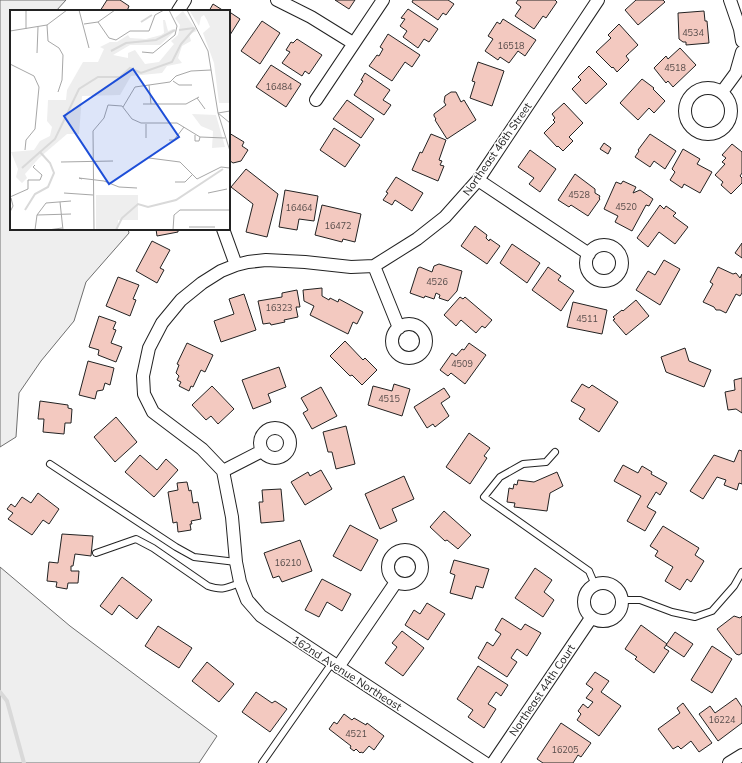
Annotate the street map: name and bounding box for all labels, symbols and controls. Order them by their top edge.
inset map [10,10,230,230]
house number: 4534 [682,27,704,38]
house number: 16518 [497,40,525,51]
house number: 4518 [664,62,686,73]
house number: 16484 [265,81,293,92]
street label: Northeast 46th Street [460,100,535,198]
house number: 4528 [568,189,590,200]
house number: 4520 [615,201,637,212]
house number: 16464 [285,202,313,213]
house number: 16472 [324,220,352,231]
house number: 4526 [426,276,448,287]
house number: 16323 [265,302,293,313]
house number: 4511 [576,313,598,324]
house number: 4509 [451,358,473,369]
house number: 4515 [378,393,400,404]
house number: 16210 [274,557,302,568]
street label: 162nd Avenue Northeast [290,632,405,714]
street label: Northeast 44th Court [506,641,578,739]
house number: 16224 [708,714,736,725]
house number: 4521 [345,728,367,739]
house number: 16205 [551,744,579,755]

